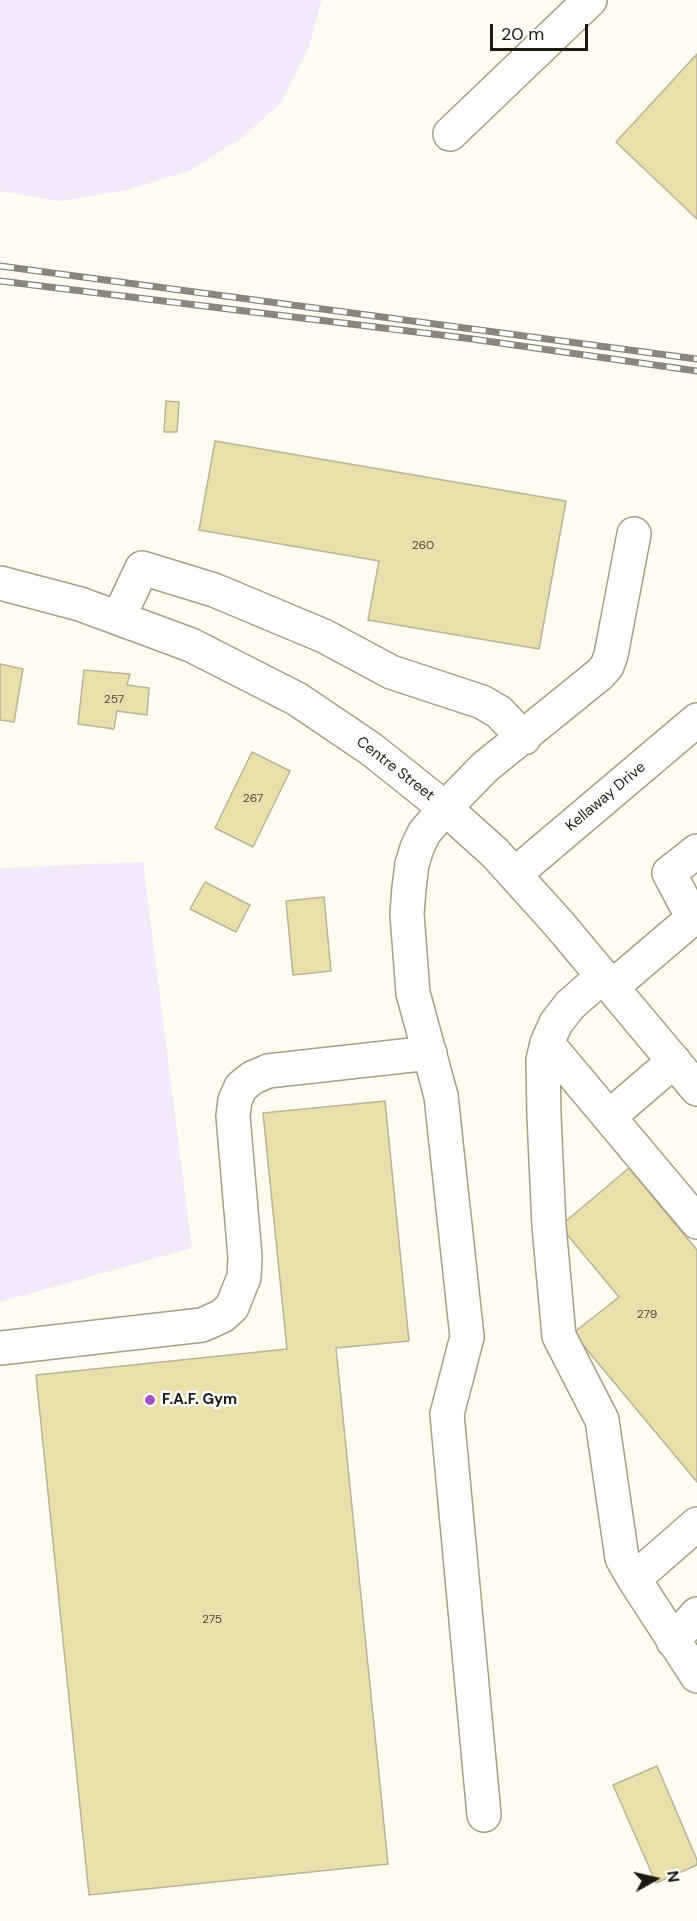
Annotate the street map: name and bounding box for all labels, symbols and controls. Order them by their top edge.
scale bar [493,12,590,50]
text: 20 m [501,22,544,46]
house number: 260 [412,539,434,553]
house number: 257 [104,693,124,707]
street label: Centre Street [352,733,438,805]
street label: Kellaway Drive [563,758,649,836]
house number: 267 [243,792,263,806]
house number: 279 [637,1308,657,1322]
place label: F.A.F. Gym [162,1391,237,1409]
marker: F.A.F. Gym [143,1393,157,1407]
house number: 275 [202,1613,222,1627]
north arrow [625,1849,685,1909]
text: N [662,1869,685,1884]

